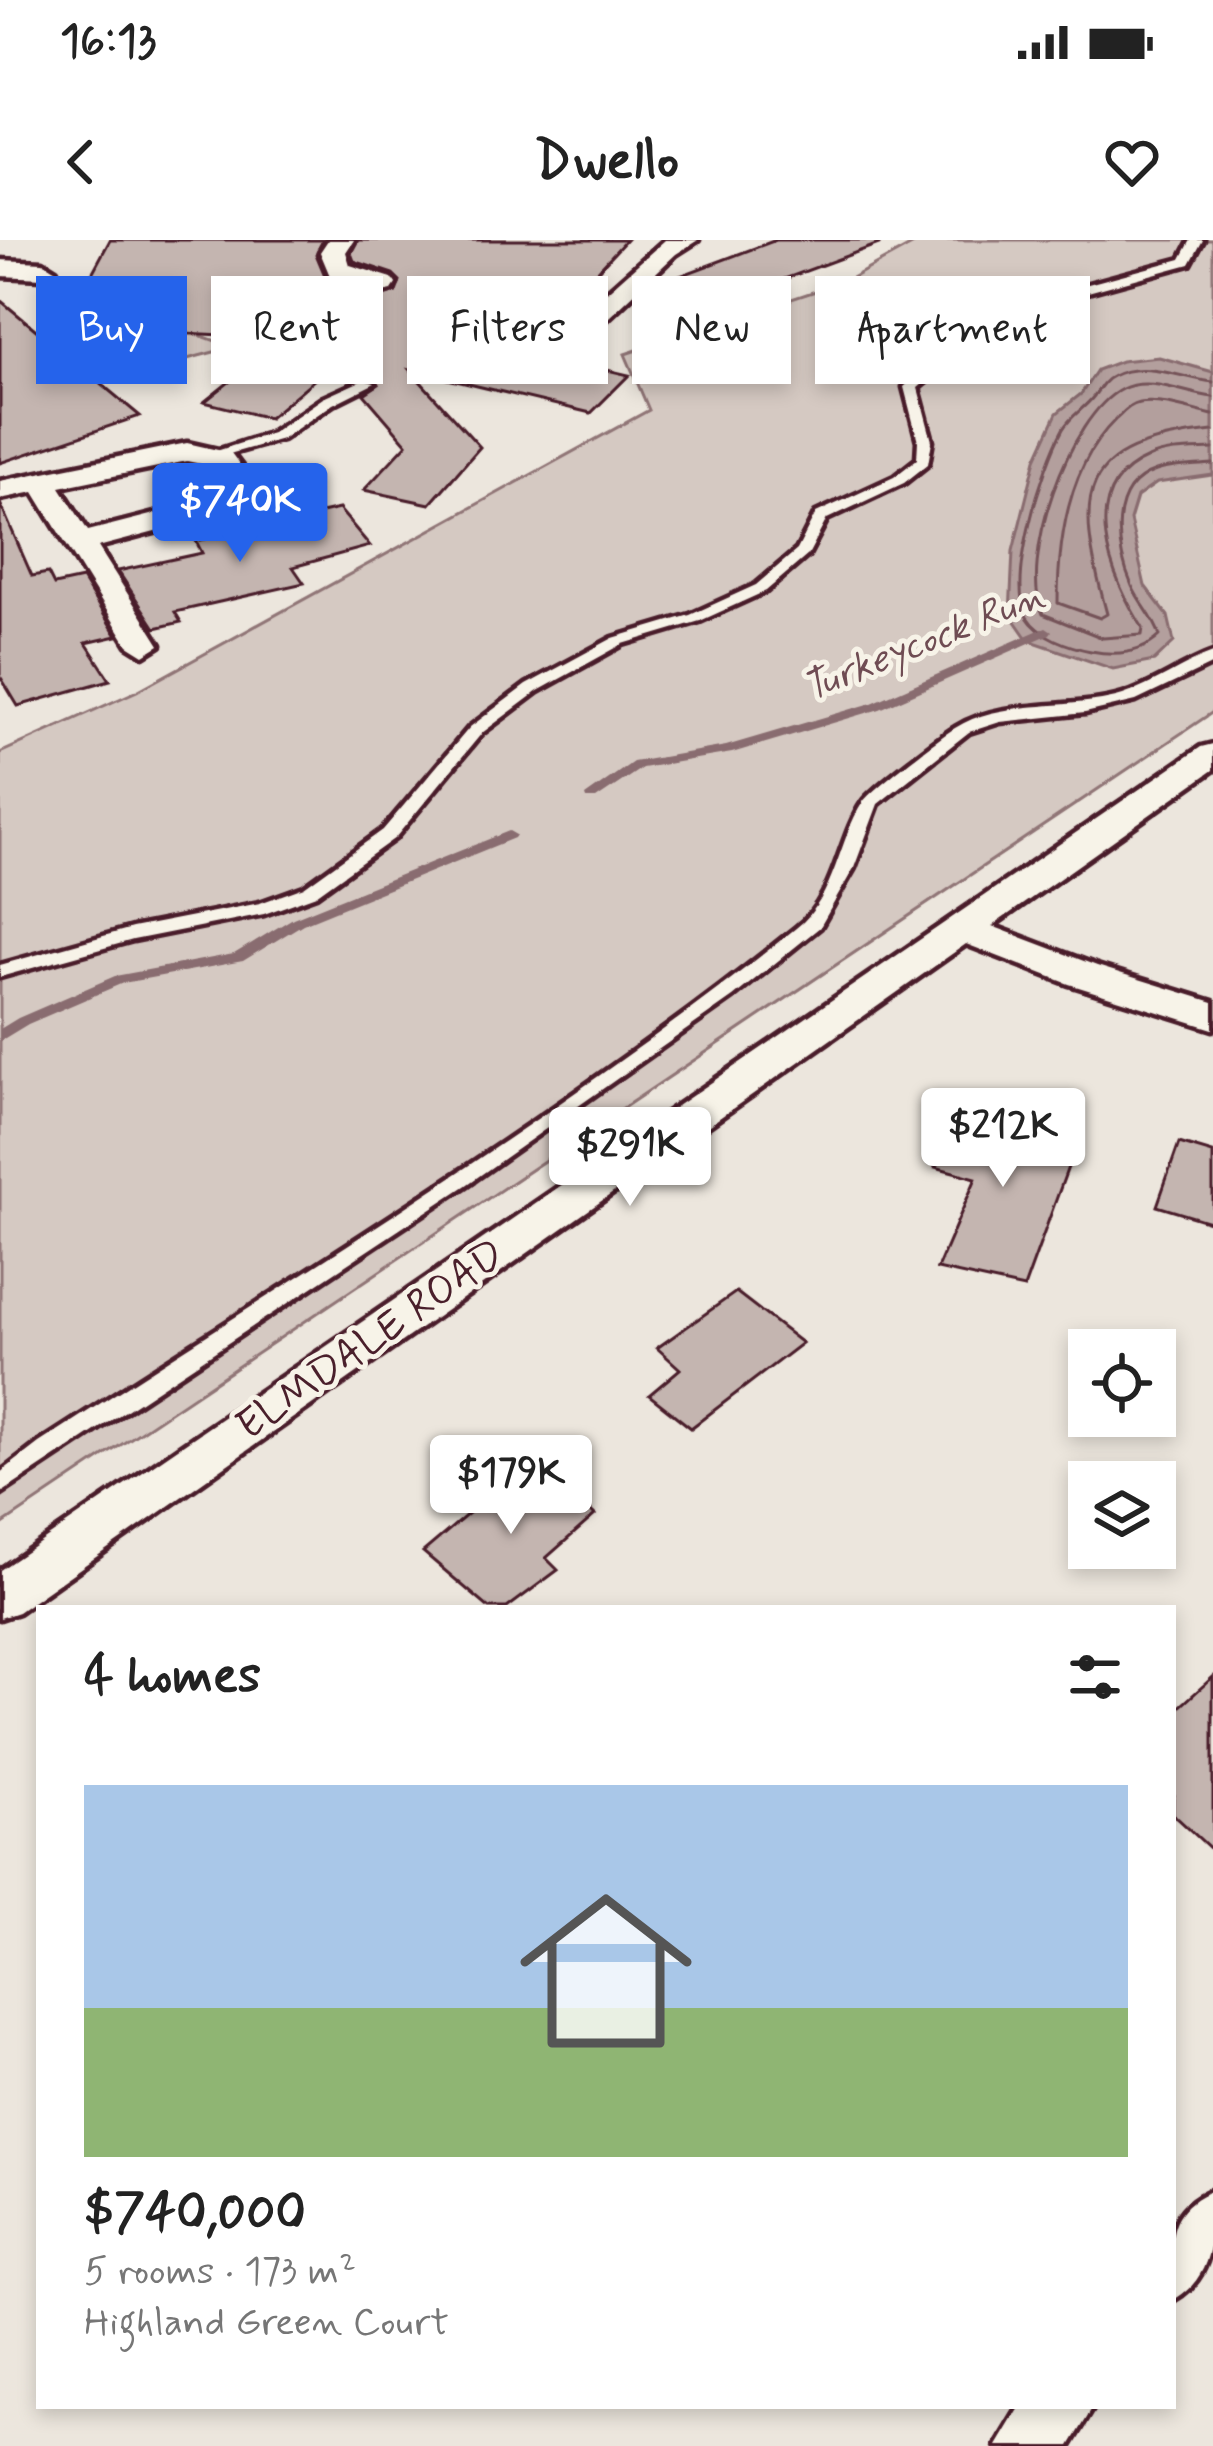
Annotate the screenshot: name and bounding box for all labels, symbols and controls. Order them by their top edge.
text: 16:13 [60,13,156,72]
text: Dwello [534,127,679,198]
icon: back [48,129,114,195]
icon: heart [1099,129,1165,195]
chip: Buy [36,276,187,384]
chip: Rent [211,276,383,384]
chip: Filters [407,276,608,384]
chip: New [632,276,791,384]
chip: Apartment [815,276,1090,384]
pin: $740K [156,463,324,565]
text: $740K [179,476,301,527]
water label: Turkeycock Run [795,571,1053,715]
pin: $212K [919,1088,1087,1190]
text: $212K [948,1101,1058,1152]
pin: $291K [546,1107,714,1209]
text: $291K [576,1120,684,1171]
street label: ELMDALE ROAD [226,1228,516,1454]
map controls [1068,1329,1176,1569]
button: locate [1068,1329,1176,1437]
pin: $179K [427,1435,595,1537]
text: $179K [457,1448,565,1499]
button: layers [1068,1461,1176,1569]
text: 4 homes [84,1644,261,1710]
icon: filters [1062,1644,1128,1710]
icon: home [498,1863,714,2079]
text: $740,000 [84,2181,306,2247]
text: 5 rooms · 173 m² [84,2247,356,2298]
text: Highland Green Court [84,2298,449,2349]

